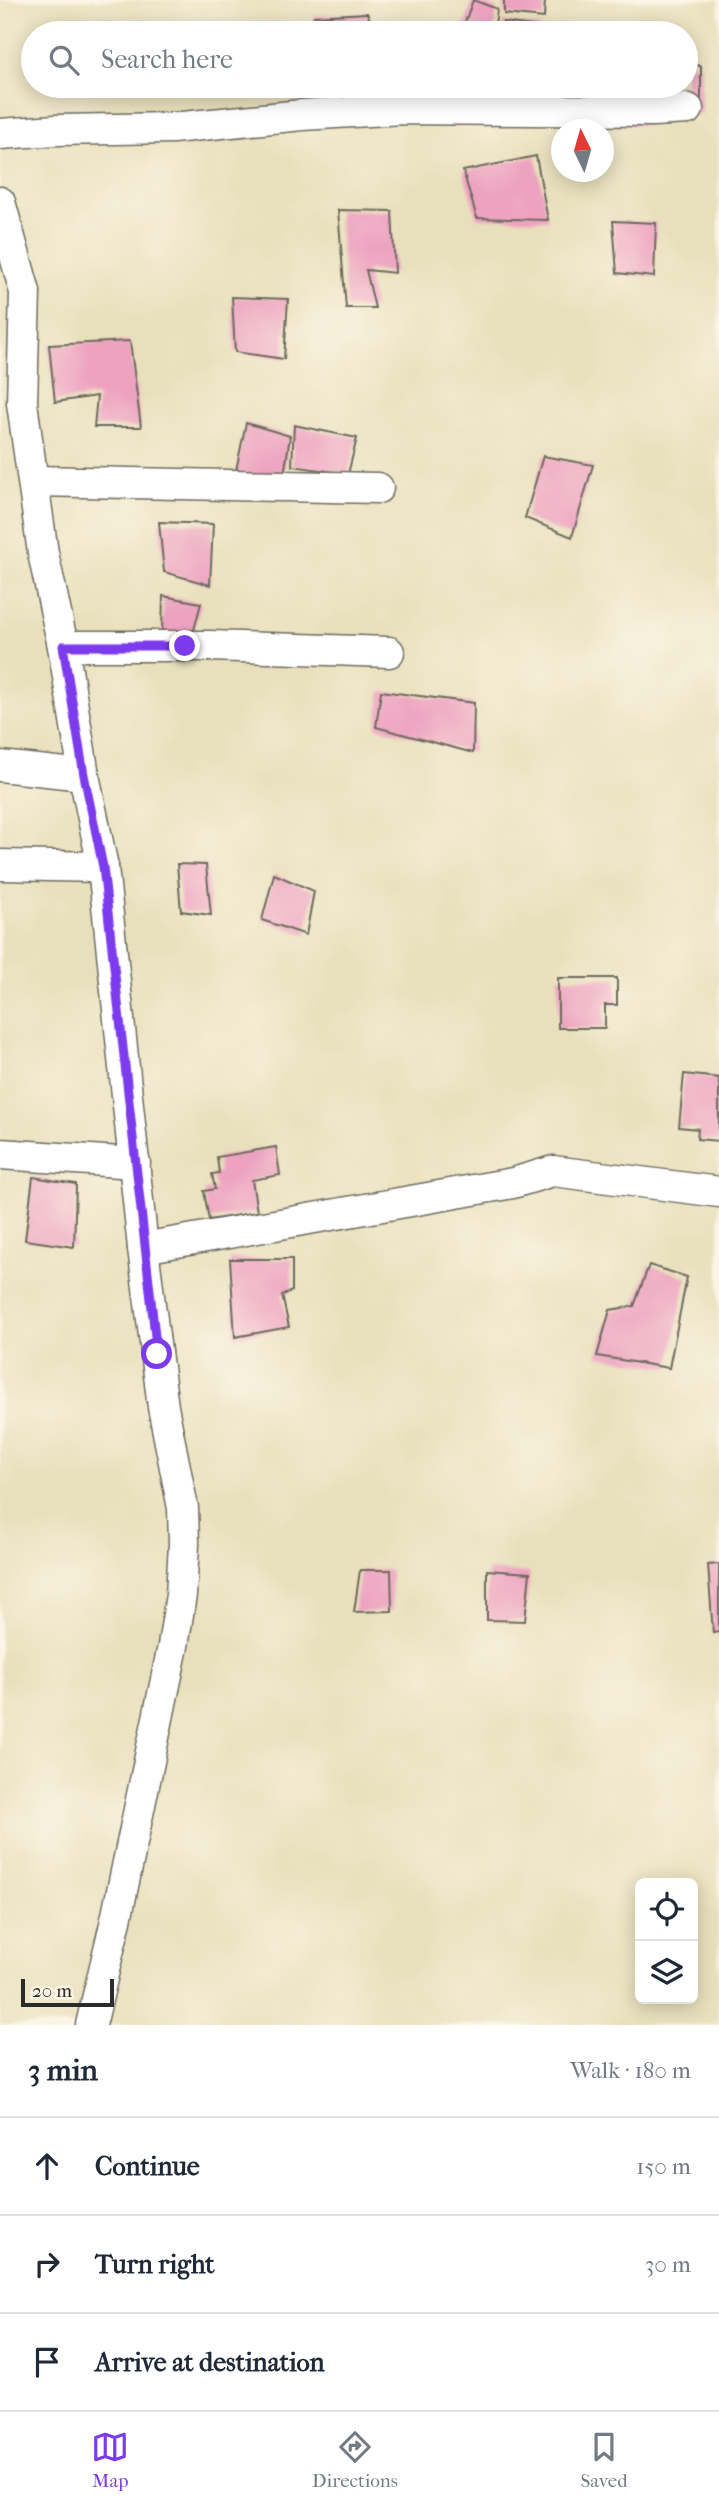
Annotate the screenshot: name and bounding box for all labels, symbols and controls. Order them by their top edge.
search box [21,21,698,98]
icon: search [45,41,83,79]
text: Search here [101,44,233,75]
north arrow [551,119,614,182]
route end [169,630,200,661]
route start [141,1338,172,1369]
map controls [635,1878,698,2004]
button: locate [635,1878,698,1941]
button: layers [635,1941,698,2004]
scale bar [21,1976,114,2008]
text: 20 m [32,1980,72,2002]
text: 3 min [28,2053,98,2088]
text: Walk · 180 m [570,2057,691,2084]
icon: ahead [28,2147,66,2185]
text: Continue [95,2151,200,2182]
text: 150 m [636,2153,691,2180]
icon: right [28,2245,66,2283]
text: Turn right [95,2249,215,2280]
text: 30 m [645,2251,691,2278]
icon: arrive [28,2343,66,2381]
text: Arrive at destination [95,2347,325,2378]
tab: Map [91,2428,129,2492]
tab: Directions [312,2428,398,2492]
tab: Saved [580,2428,628,2492]

